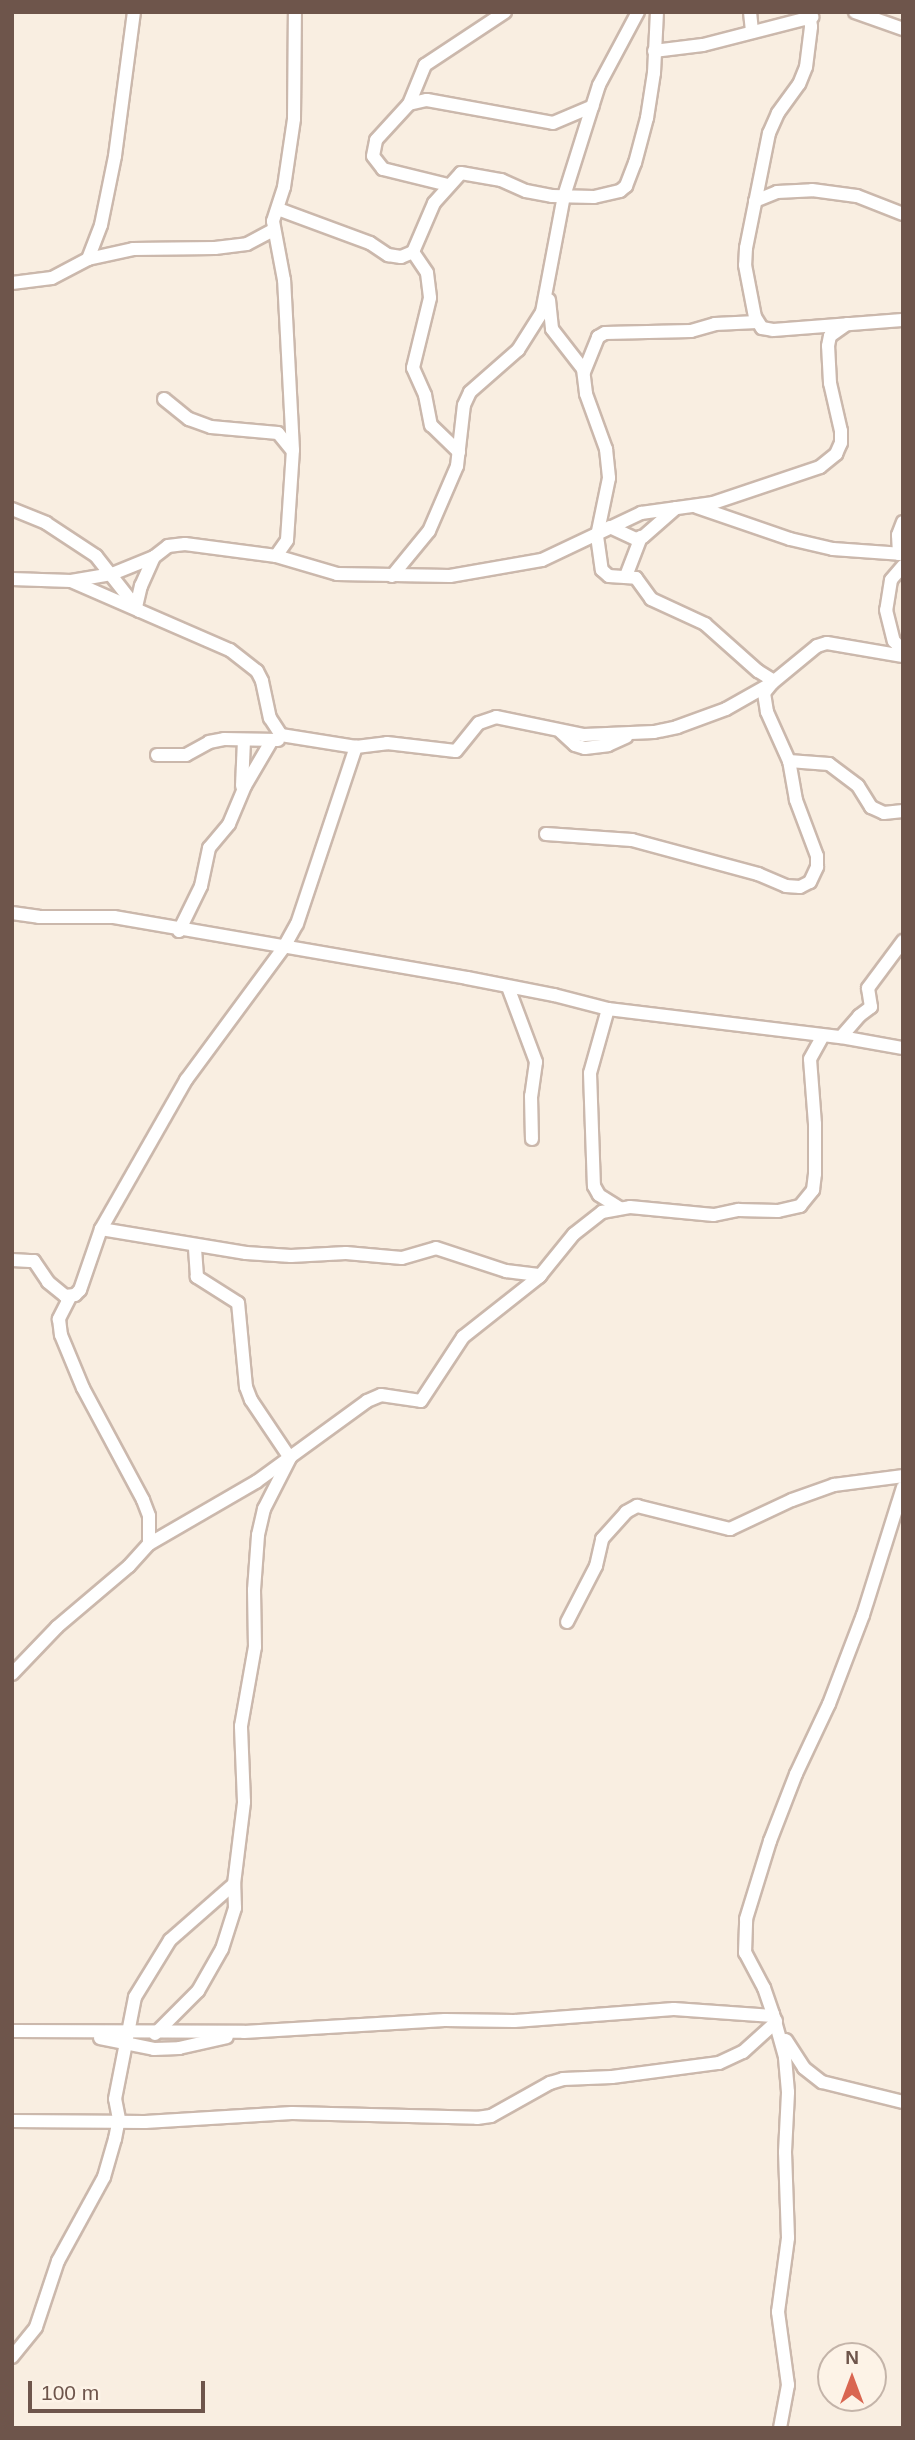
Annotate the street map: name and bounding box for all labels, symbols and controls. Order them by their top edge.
north arrow [817,2342,887,2412]
text: N [845,2347,859,2368]
scale bar [32,2366,208,2410]
text: 100 m [41,2381,99,2404]

